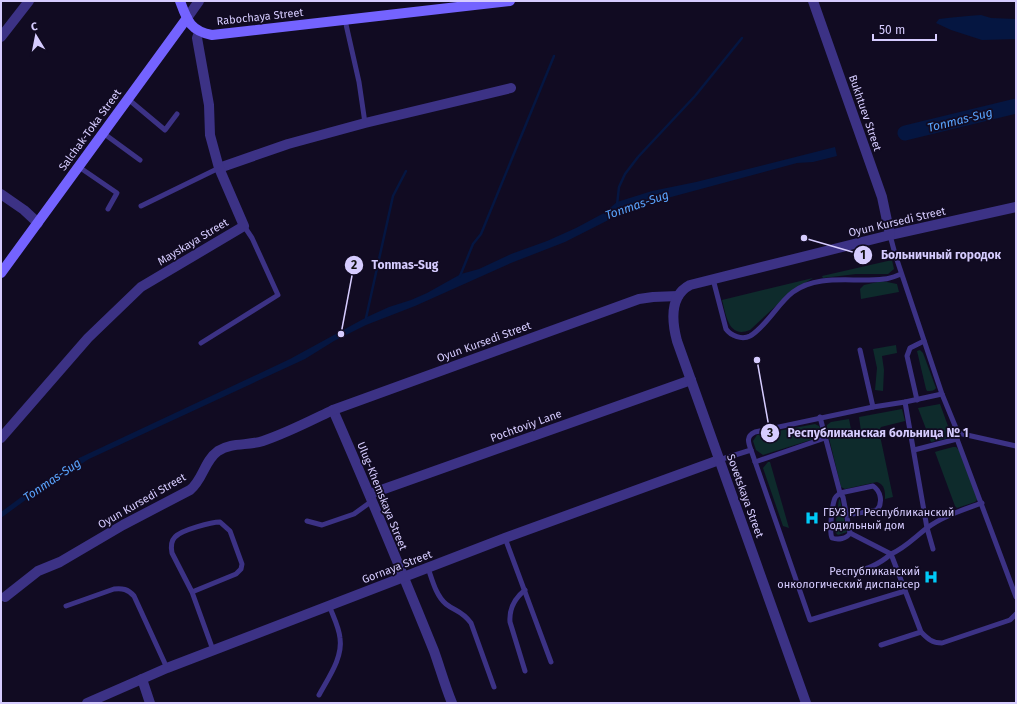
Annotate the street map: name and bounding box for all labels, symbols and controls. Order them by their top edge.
street label: Rabochaya Street [216,6,304,28]
north arrow [16,16,56,56]
scale bar [873,16,936,42]
text: С [30,20,39,34]
text: 50 m [879,23,905,37]
street label: Bukhtuev Street [846,73,884,153]
street label: Salchak-Toka Street [56,87,124,173]
water label: Tonmas-Sug [926,105,994,135]
water label: Tonmas-Sug [603,188,671,222]
street label: Oyun Kursedi Street [847,205,947,239]
street label: Mayskaya Street [155,216,231,268]
callout: Больничный городок [853,243,1009,267]
text: 1 [860,248,866,262]
text: Больничный городок [881,248,1001,262]
callout: Tonmas-Sug [344,253,446,277]
text: 2 [351,258,357,272]
text: Tonmas-Sug [372,258,439,272]
street label: Oyun Kursedi Street [435,319,533,365]
street label: Pochtoviy Lane [489,407,563,445]
callout: Республиканская больница № 1 [760,421,977,445]
text: 3 [766,426,773,440]
text: Республиканская больница № 1 [788,426,968,440]
street label: Ulug-Khemskaya Street [354,440,410,552]
street label: Sovetskaya Street [724,452,766,540]
water label: Tonmas-Sug [21,456,83,504]
street label: Oyun Kursedi Street [96,471,188,531]
place label: ГБУЗ РТ Республиканский родильный дом [823,506,954,532]
hospital icon: ГБУЗ РТ Республиканский родильный дом [804,510,820,526]
street label: Gornaya Street [360,548,434,586]
place label: Республиканский онкологический диспансер [777,565,920,591]
hospital icon: Республиканский онкологический диспансер [923,569,939,585]

